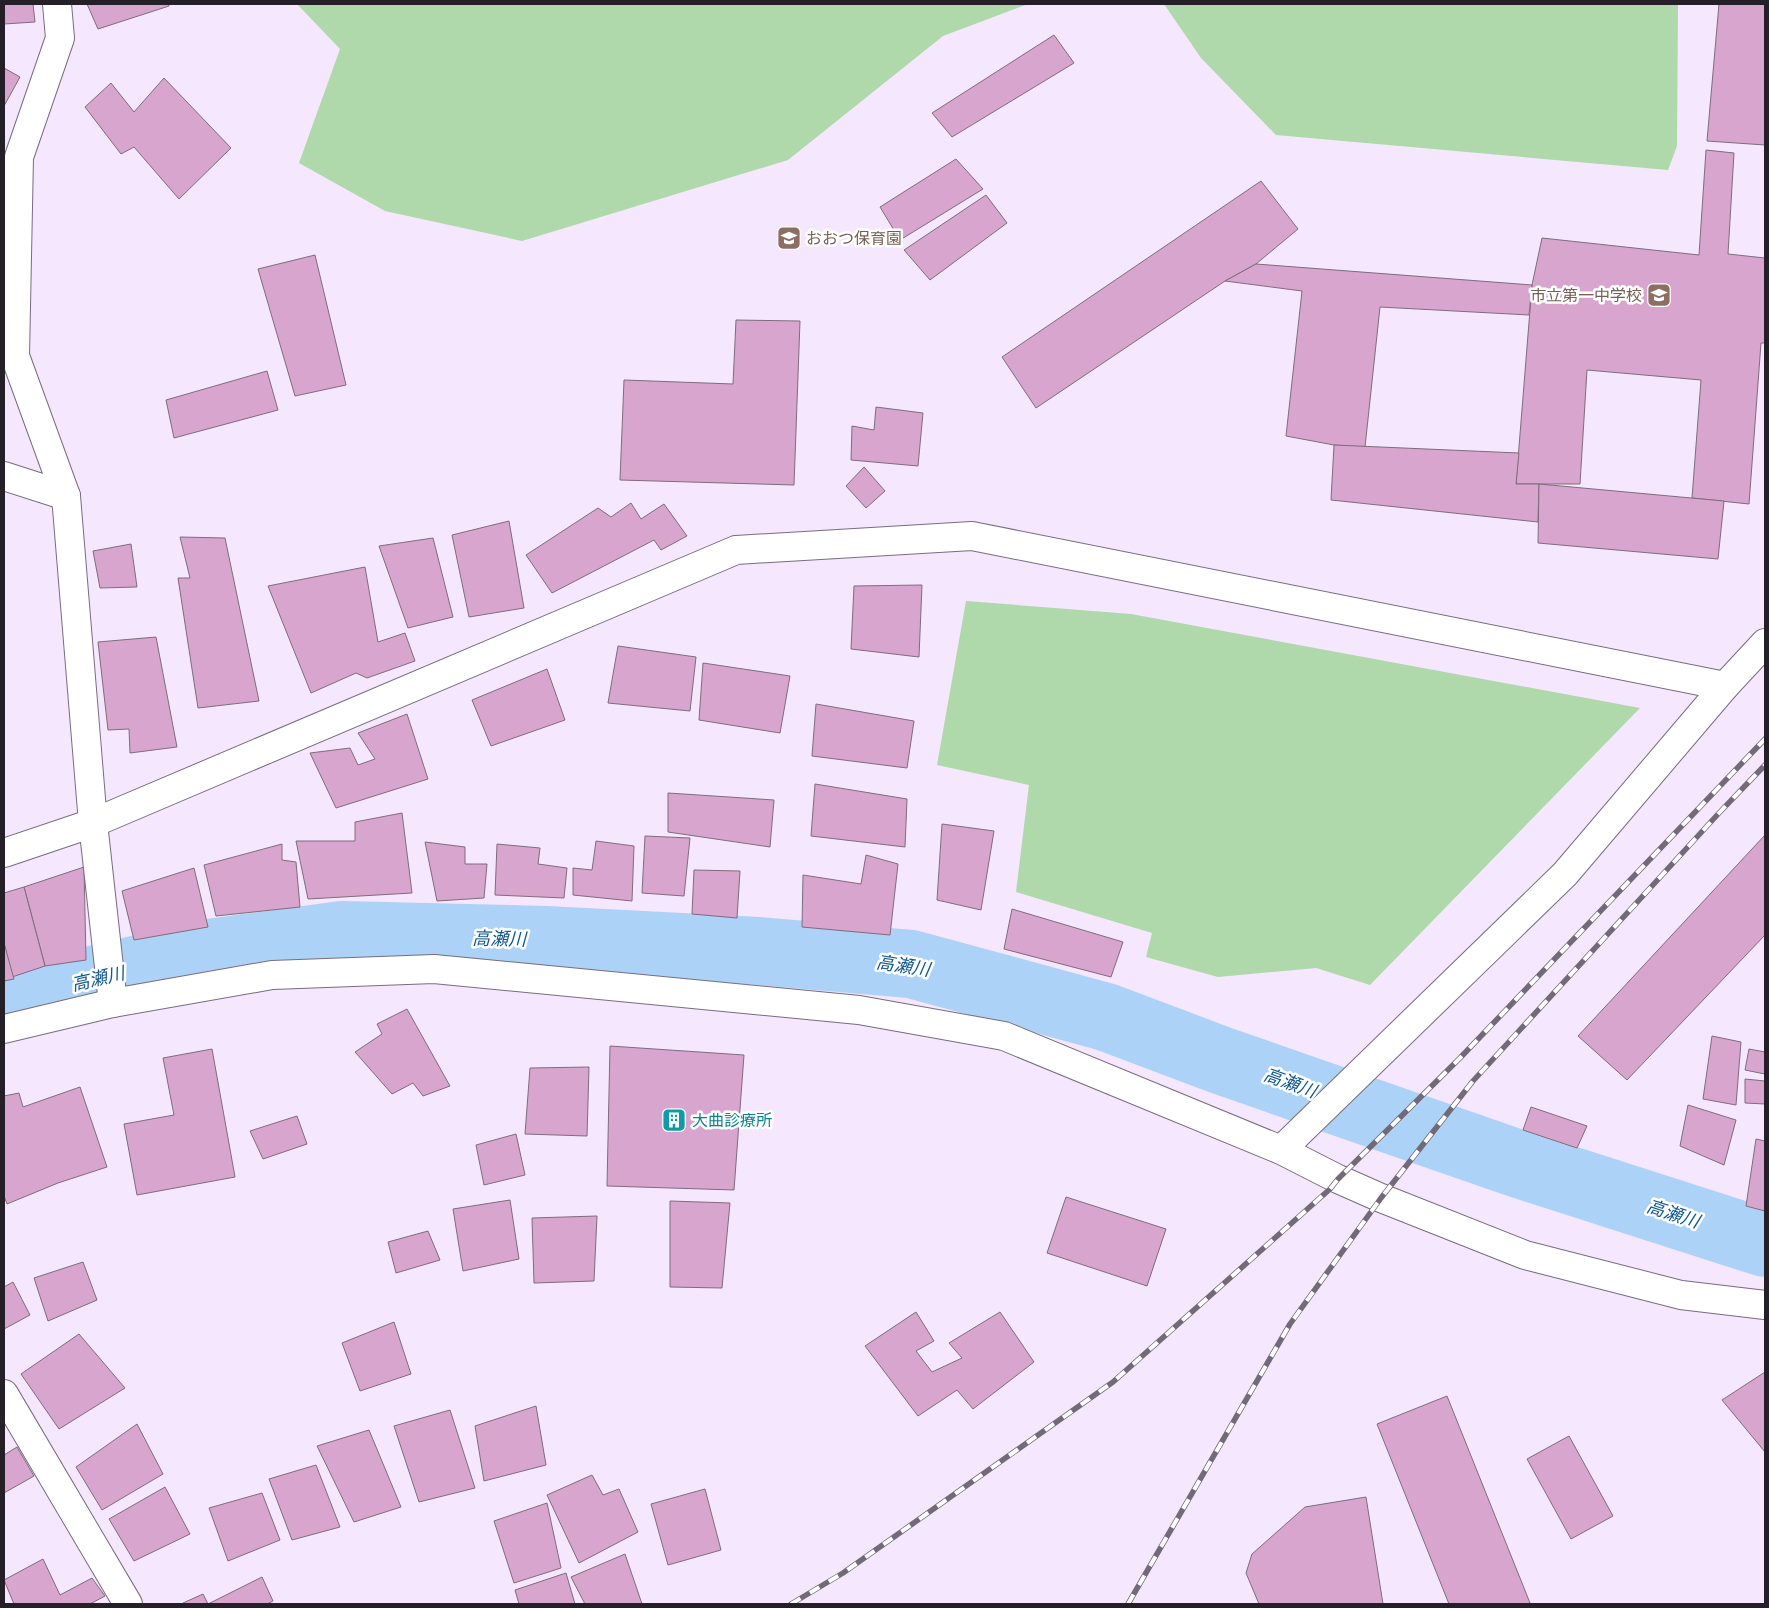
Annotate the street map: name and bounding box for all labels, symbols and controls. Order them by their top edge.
school or university icon: おおつ保育園 [776,225,802,251]
place label: おおつ保育園 [806,227,902,249]
school or university icon: 市立第一中学校 [1646,282,1672,308]
place label: 市立第一中学校 [1530,284,1642,306]
water label: 高瀬川 [472,926,528,951]
water label: 高瀬川 [875,949,934,981]
water label: 高瀬川 [69,960,129,996]
water label: 高瀬川 [1261,1062,1322,1103]
building icon: 大曲診療所 [661,1107,687,1133]
place label: 大曲診療所 [692,1109,772,1131]
water label: 高瀬川 [1644,1193,1705,1233]

